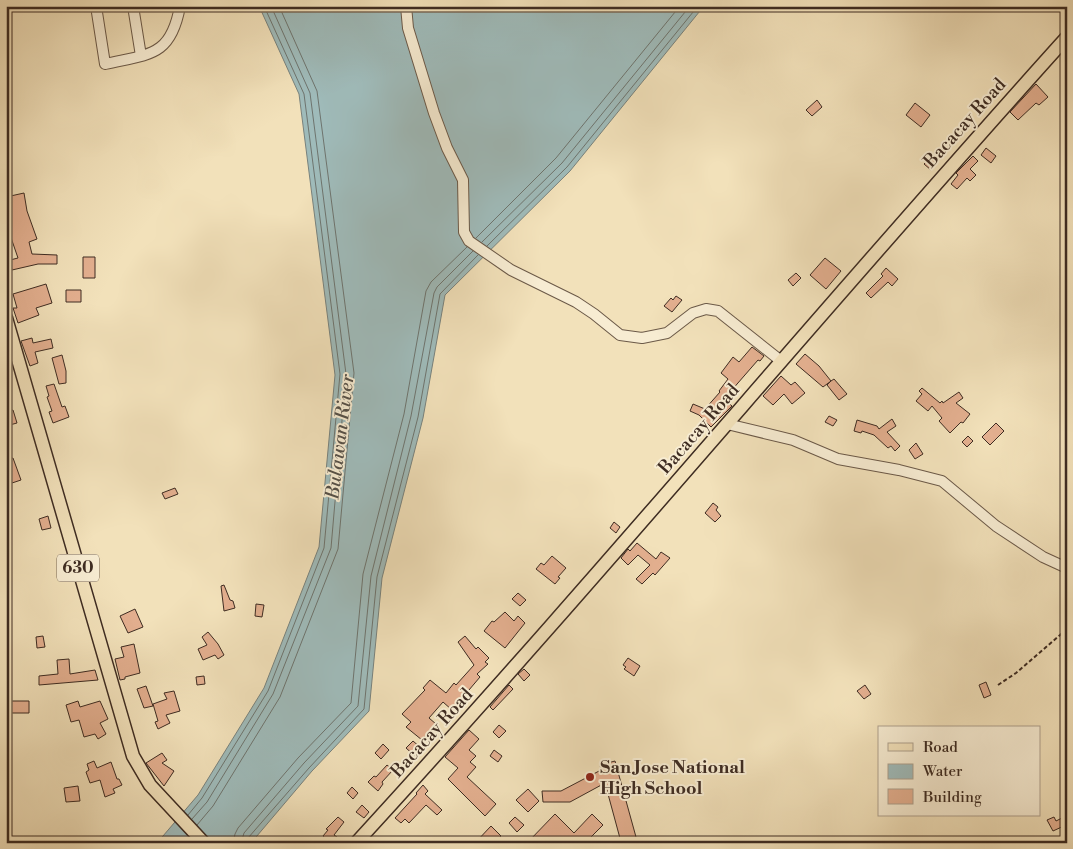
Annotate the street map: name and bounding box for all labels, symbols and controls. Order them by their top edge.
street label: Bacacay Road [918,73,1012,173]
water label: Bulawan River [320,372,360,502]
street label: Bacacay Road [653,379,745,480]
road number: 630 [57,554,99,582]
street label: Bacacay Road [385,683,479,783]
legend [878,726,1040,816]
text: Road [923,738,958,757]
place label: San Jose National High School [600,756,745,800]
text: Water [922,762,963,781]
marker: San Jose National High School [584,771,596,783]
text: Building [922,788,982,807]

